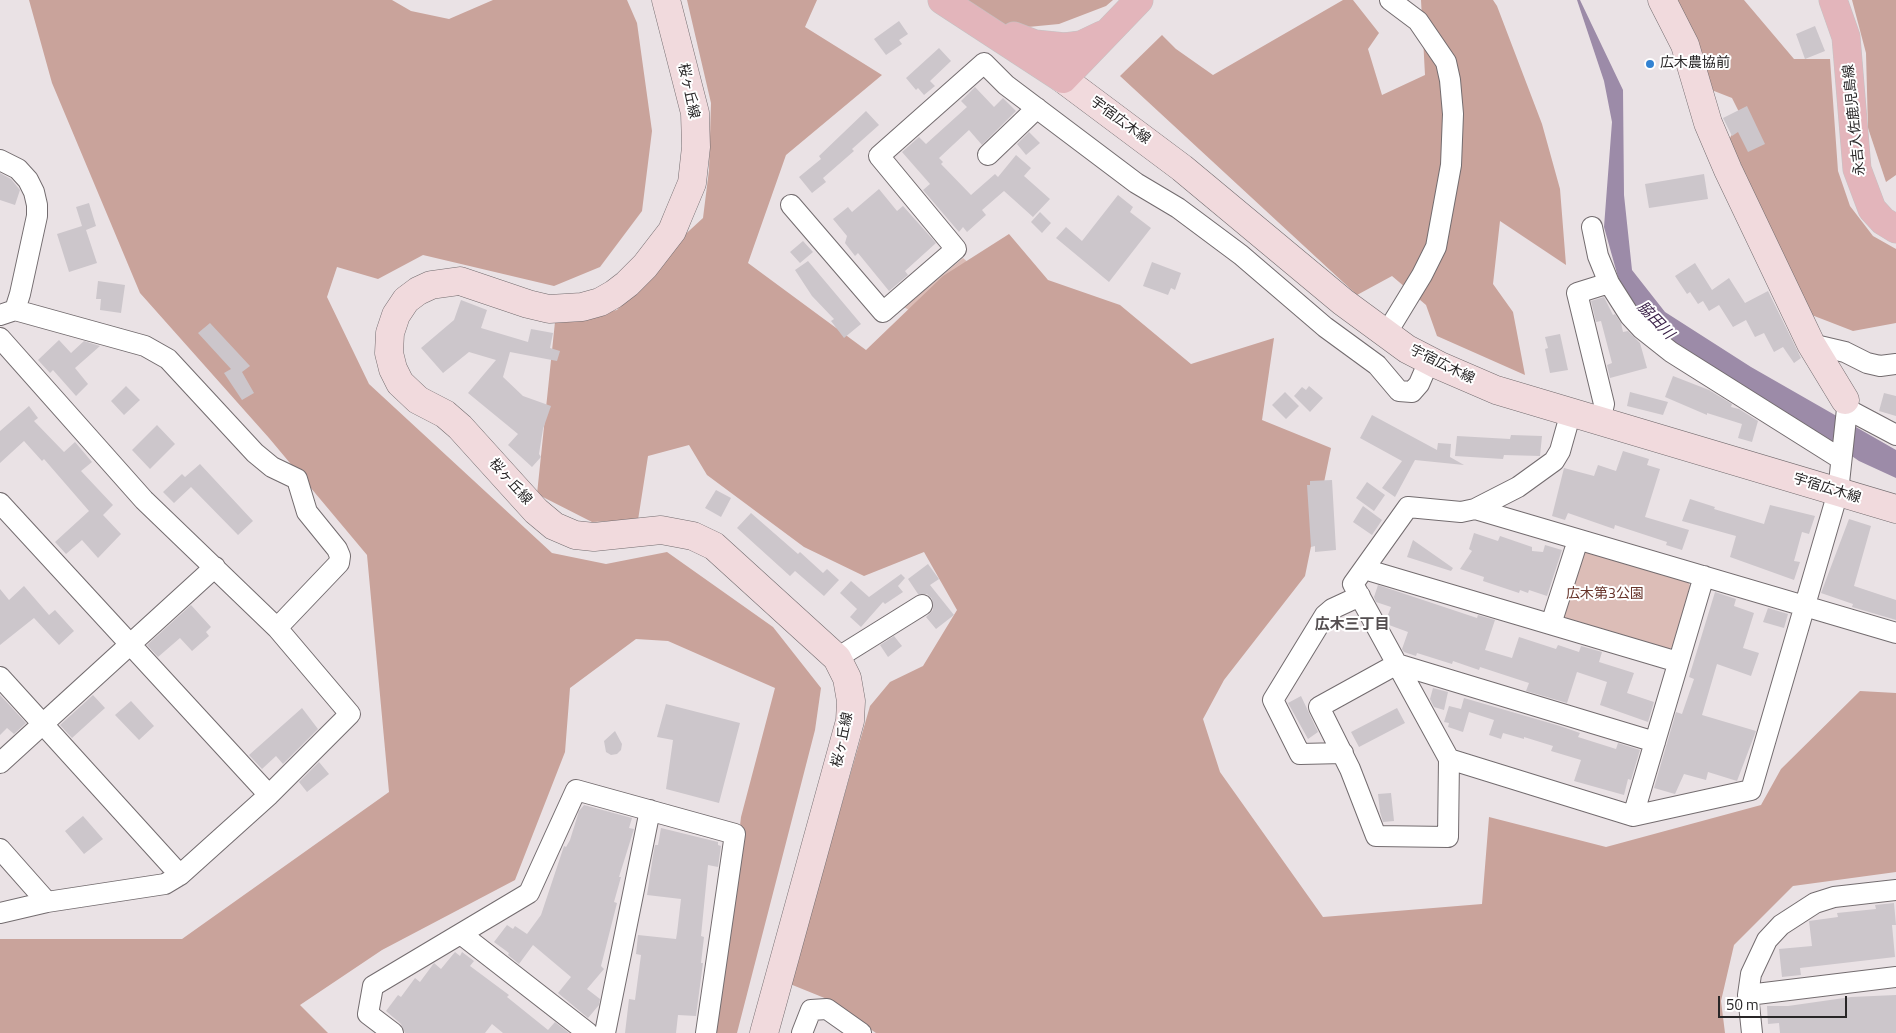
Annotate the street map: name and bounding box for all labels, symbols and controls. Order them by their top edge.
place label: 広木農協前 [1660,56,1730,72]
marker: 広木農協前 [1644,58,1656,70]
street label: 桜ヶ丘線 [674,62,702,120]
street label: 永吉入佐鹿児島線 [1841,63,1869,177]
street label: 宇宿広木線 [1087,94,1153,148]
water label: 脇田川 [1633,299,1677,343]
street label: 宇宿広木線 [1407,342,1477,388]
street label: 桜ヶ丘線 [485,456,535,508]
street label: 宇宿広木線 [1791,471,1863,507]
park label: 広木第3公園 [1566,587,1644,603]
district label: 広木三丁目 [1315,616,1389,634]
street label: 桜ヶ丘線 [829,711,857,769]
scale bar [1721,986,1850,1018]
text: 50 m [1726,993,1759,1016]

